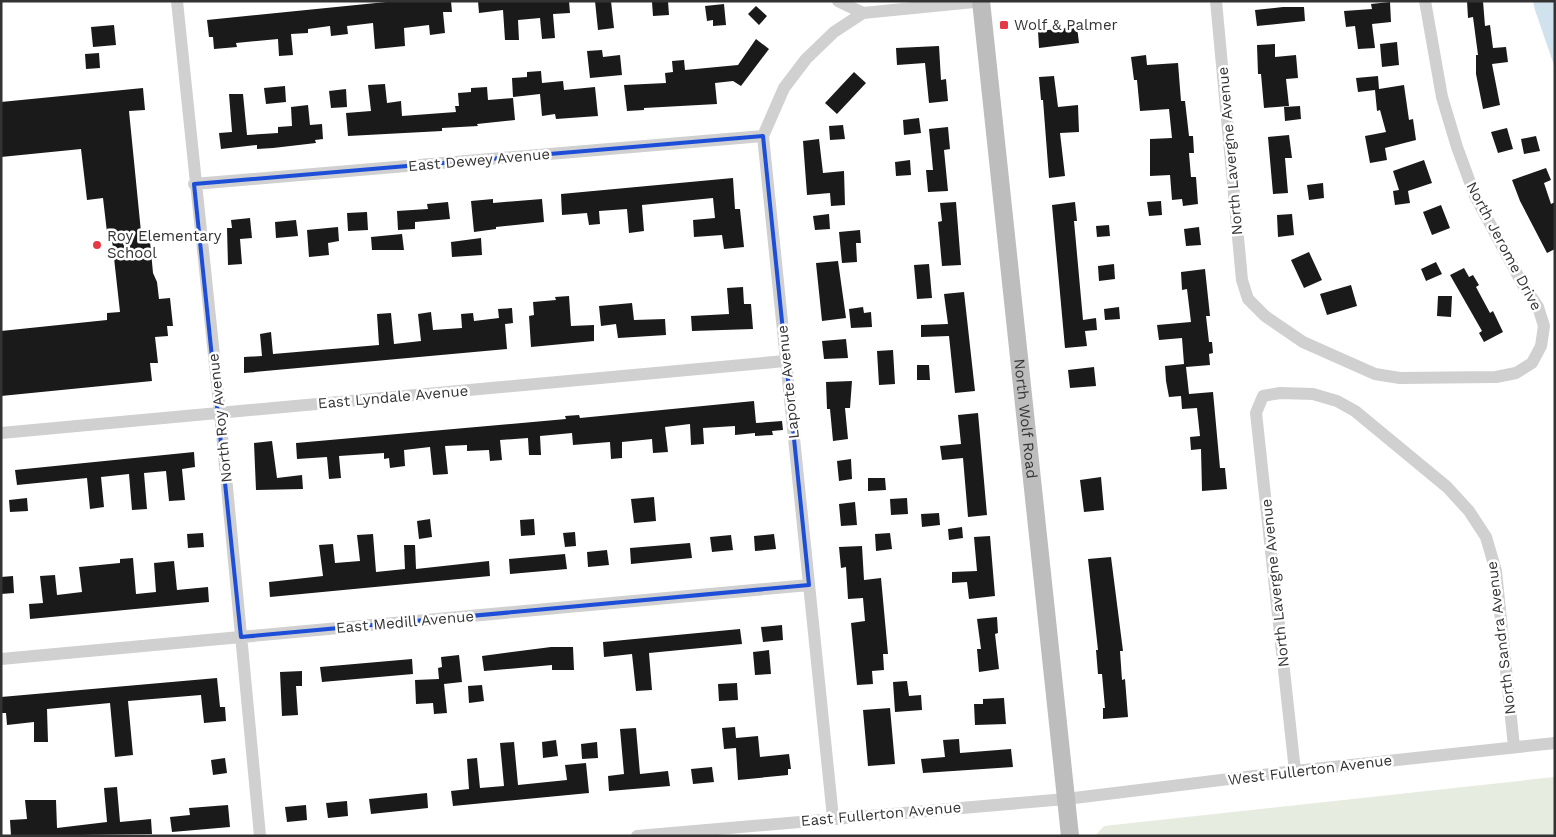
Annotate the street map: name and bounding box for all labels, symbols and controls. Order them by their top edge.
place label: Wolf & Palmer [1014,16,1118,34]
marker: Wolf & Palmer [998,19,1010,31]
street label: North Lavergne Avenue [1214,66,1246,236]
street label: East Dewey Avenue [407,145,551,175]
street label: North Jerome Drive [1462,179,1546,313]
place label: Roy Elementary School [107,227,222,262]
marker: Roy Elementary School [91,239,103,251]
street label: Laporte Avenue [773,324,803,440]
street label: North Roy Avenue [204,353,236,483]
street label: North Wolf Road [1010,358,1041,480]
street label: East Lyndale Avenue [317,381,469,413]
street label: North Lavergne Avenue [1257,498,1293,668]
street label: North Sandra Avenue [1483,560,1519,716]
street label: East Medill Avenue [335,607,475,637]
street label: West Fullerton Avenue [1227,751,1393,789]
street label: East Fullerton Avenue [800,798,962,830]

